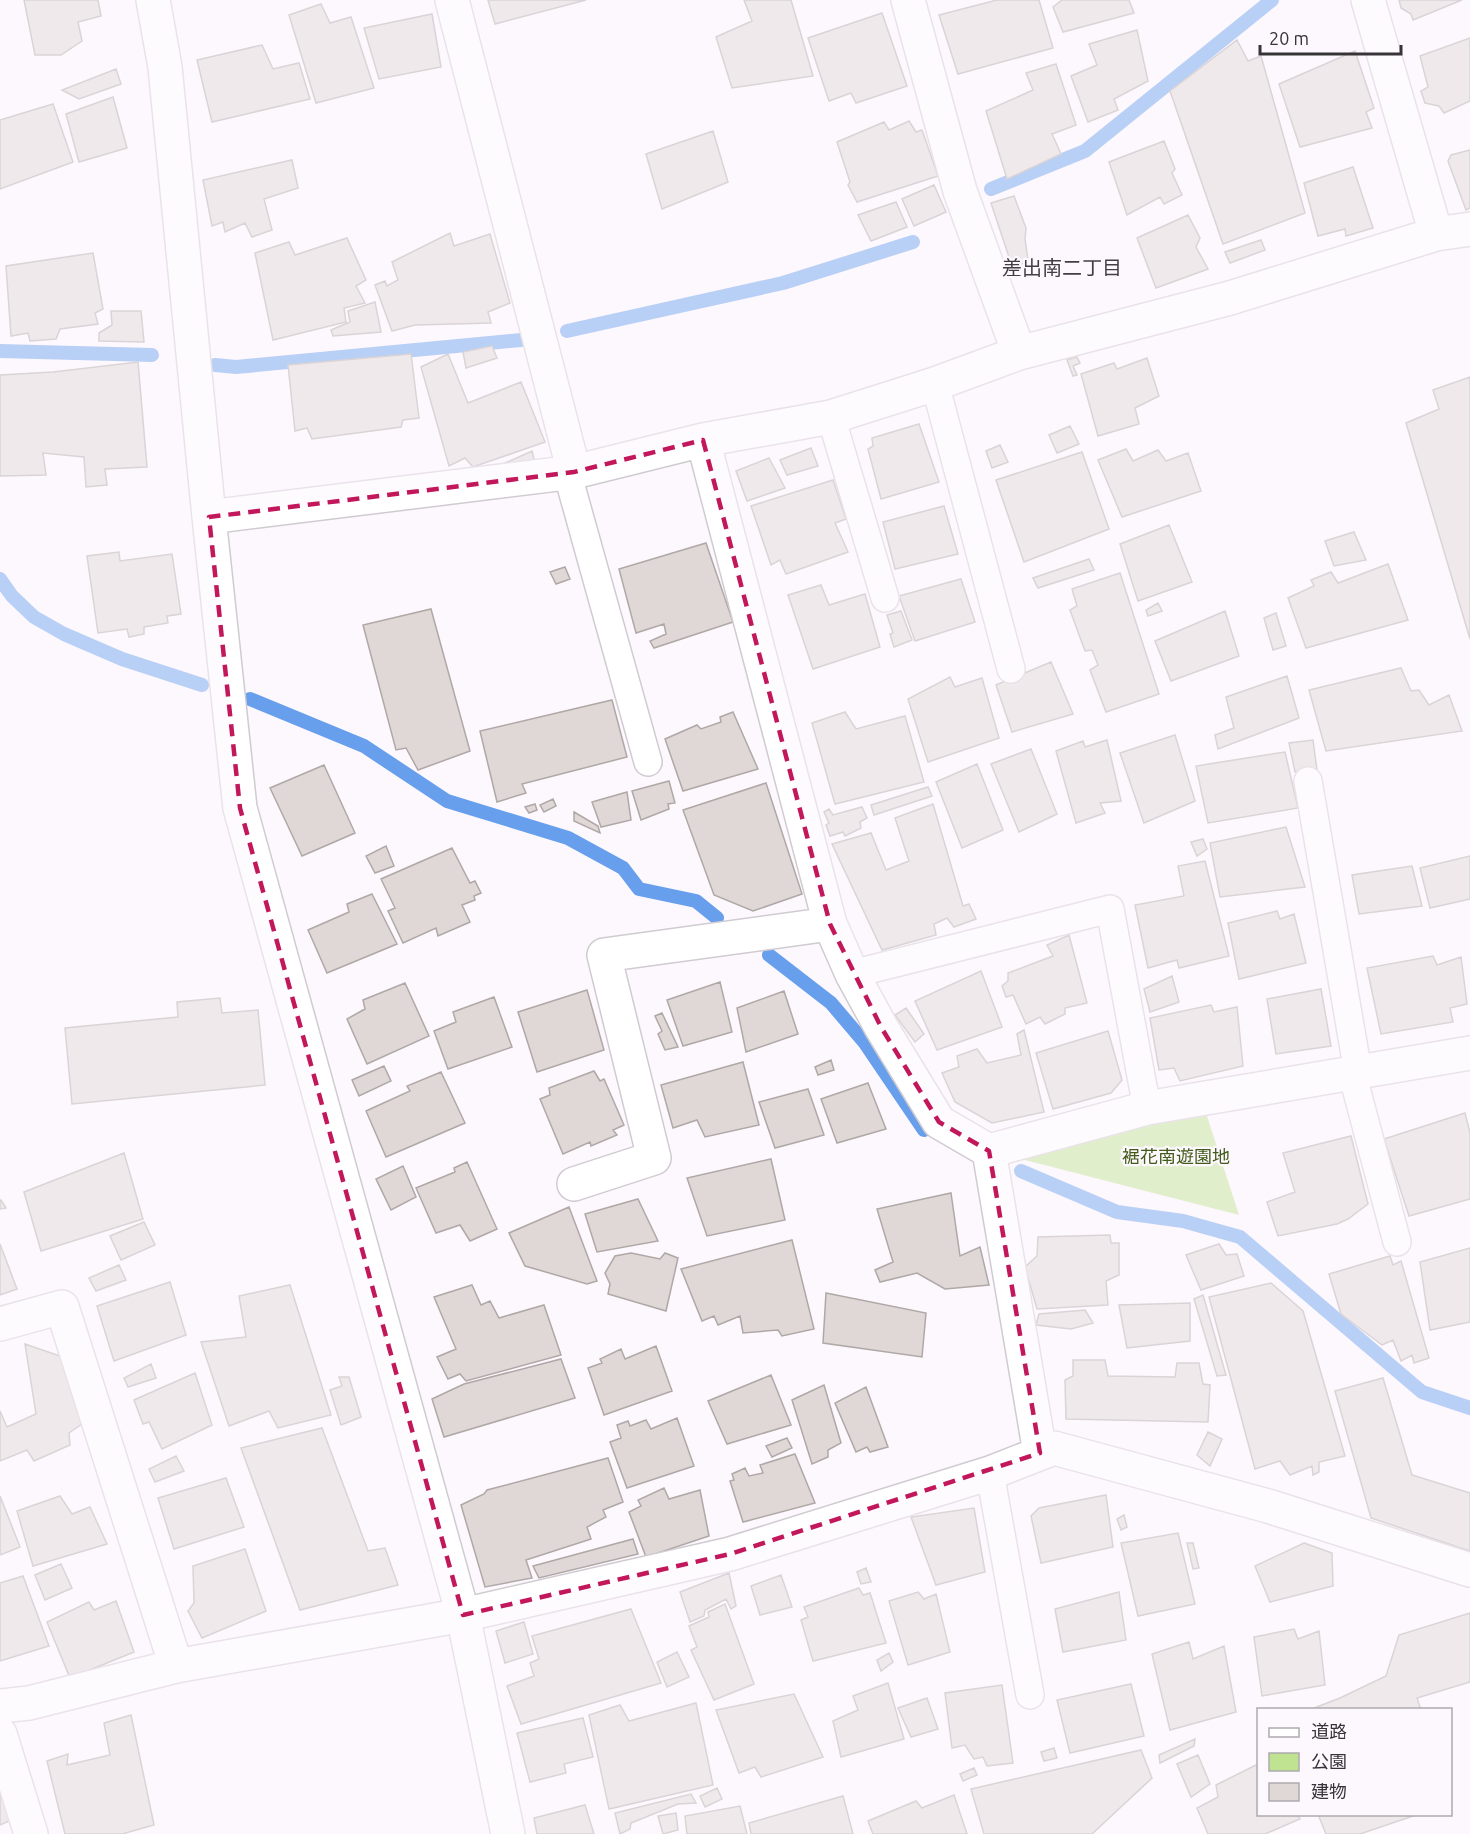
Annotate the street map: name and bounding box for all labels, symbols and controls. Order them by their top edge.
scale bar [1260,18,1401,56]
text: 20 m [1269,28,1309,48]
district label: 差出南二丁目 [1002,256,1122,279]
park label: 裾花南遊園地 [1122,1146,1230,1166]
legend [1257,1708,1452,1816]
text: 道路 [1311,1721,1347,1741]
text: 公園 [1311,1751,1347,1771]
text: 建物 [1311,1781,1347,1801]

